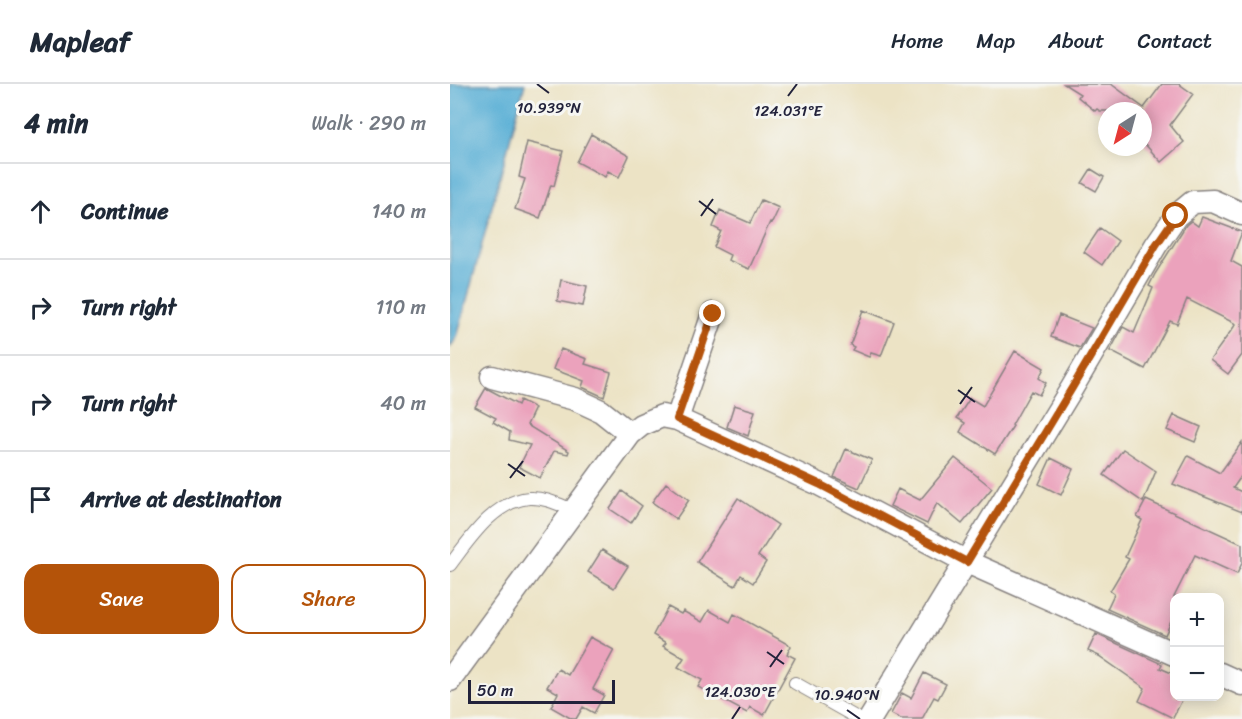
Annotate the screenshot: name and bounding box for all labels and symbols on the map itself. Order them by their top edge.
text: 10.939°N [517,95,582,121]
text: 124.031°E [754,98,824,124]
north arrow [1098,102,1152,156]
route start [1162,202,1188,228]
route end [699,300,725,326]
scale bar [468,677,615,704]
text: 124.030°E [705,679,777,705]
text: 10.940°N [814,682,880,708]

